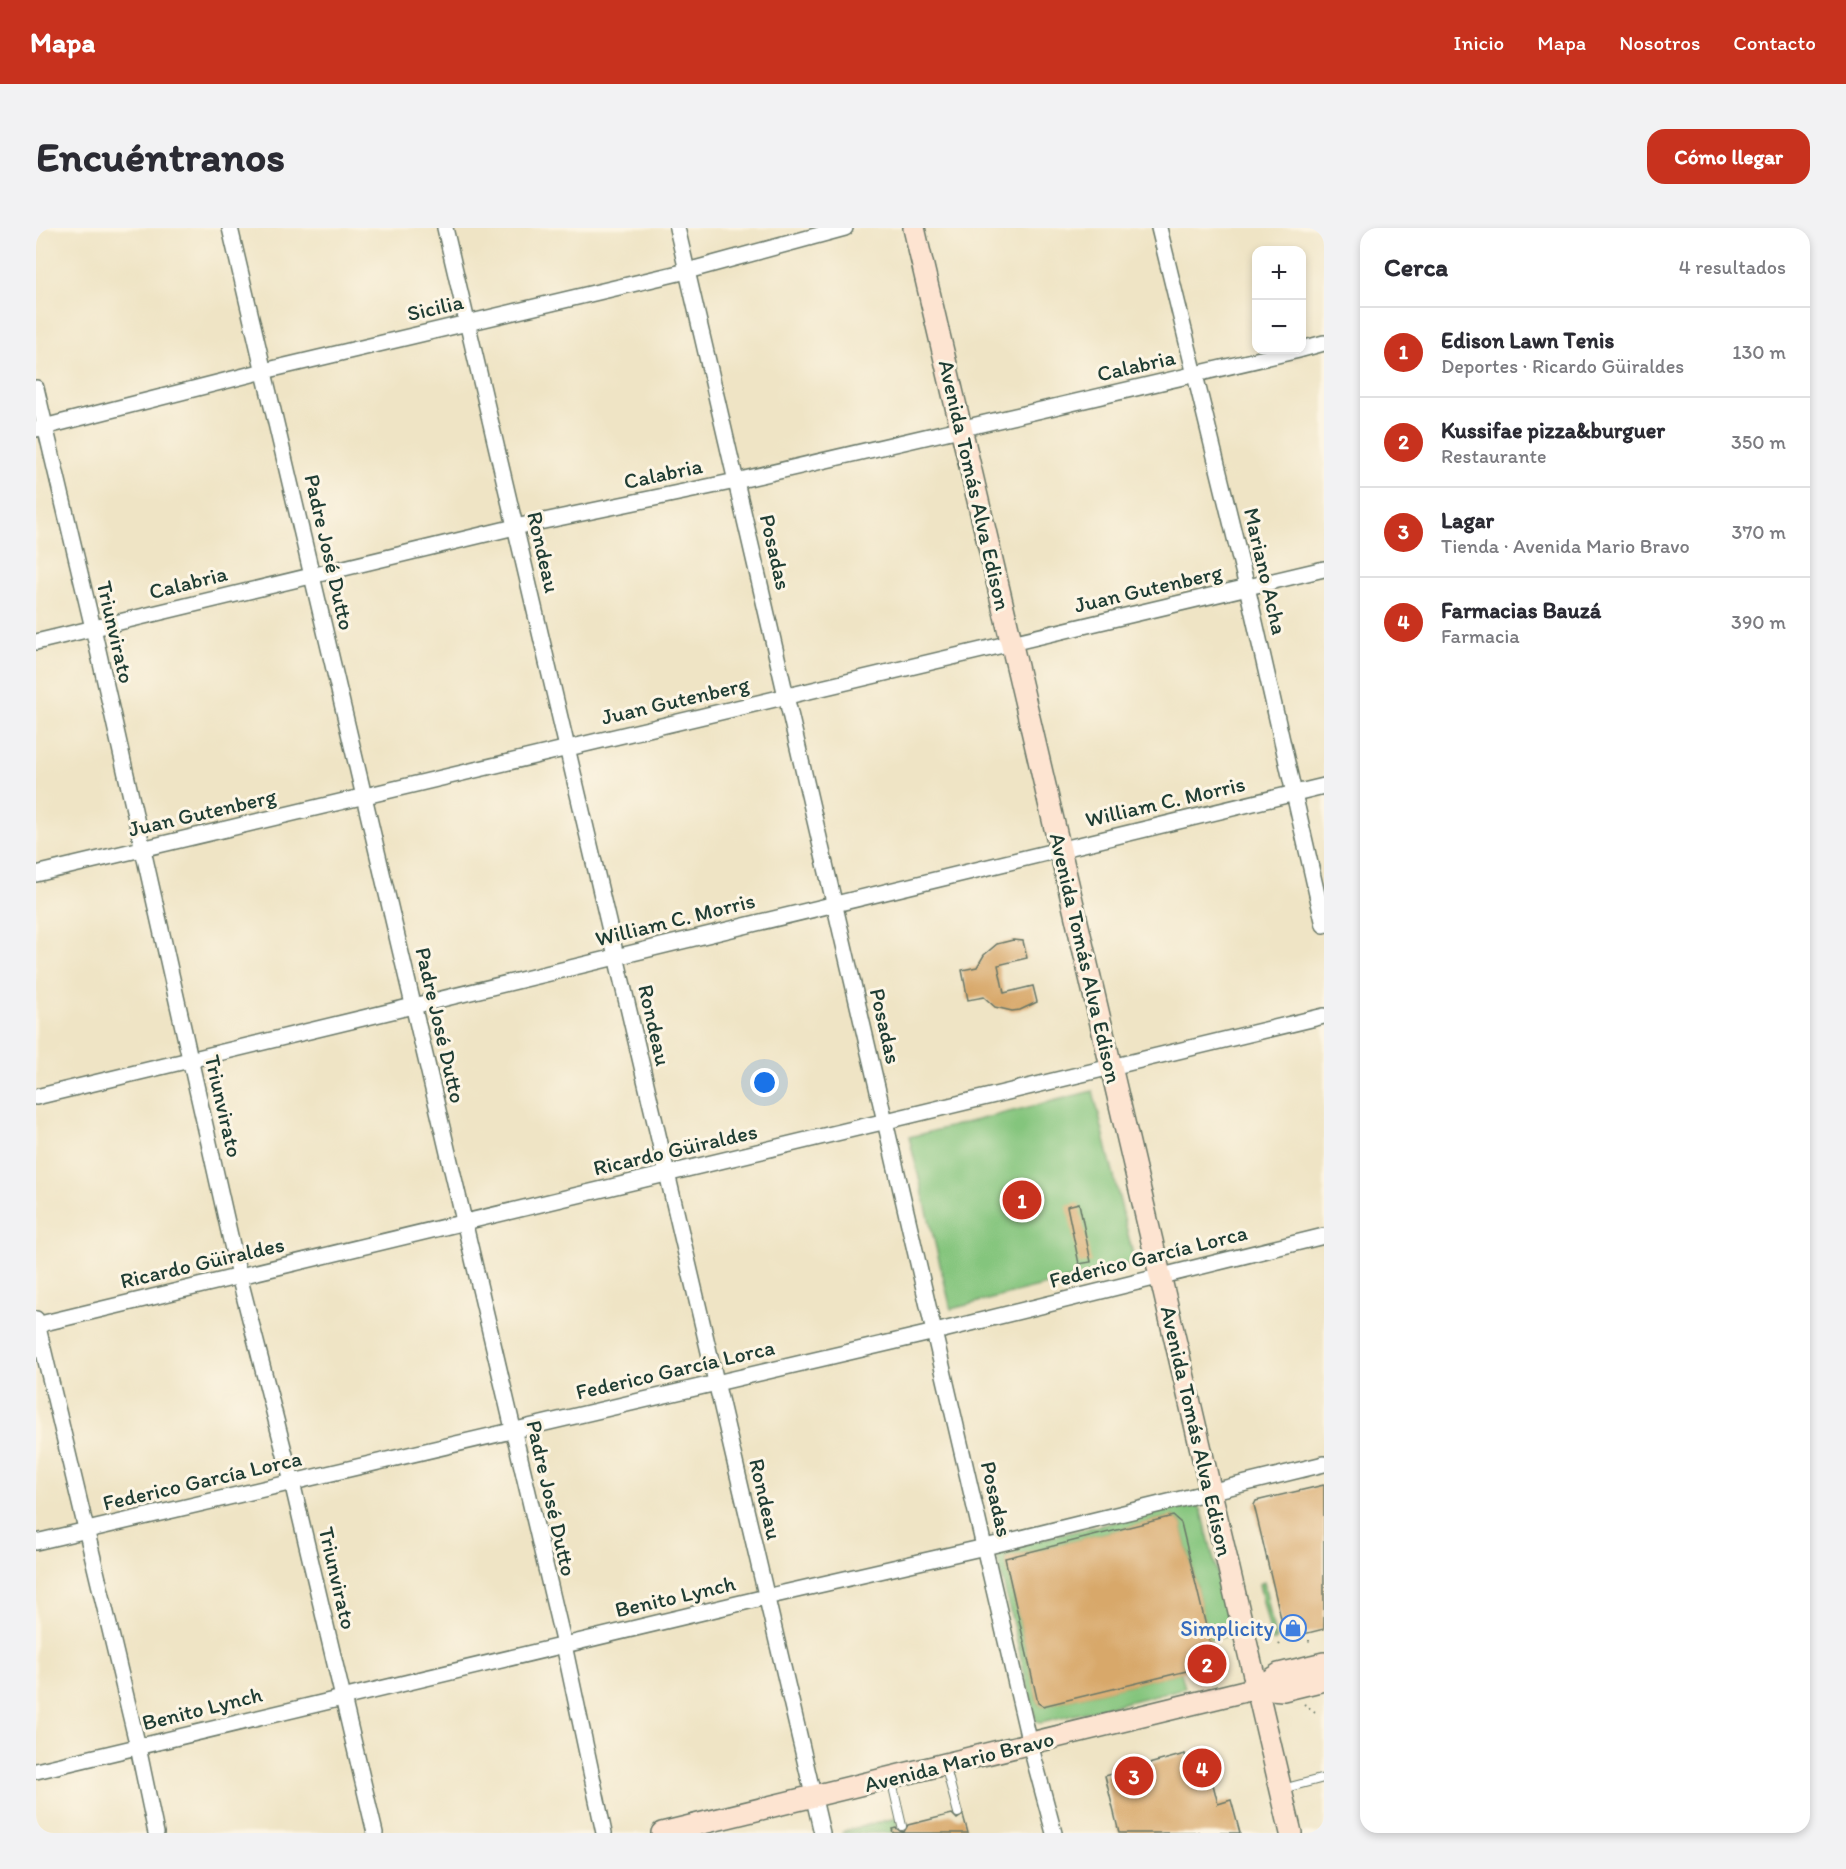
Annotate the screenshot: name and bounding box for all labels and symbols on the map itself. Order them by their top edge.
street label: Sicilia [404,288,467,327]
street label: Calabria [1094,343,1179,388]
street label: Avenida Tomás Alva Edison [933,357,1017,614]
street label: Calabria [621,452,706,495]
street label: Padre José Dutto [298,471,361,633]
street label: Mariano Acha [1238,505,1293,637]
street label: Rondeau [521,509,566,595]
street label: Posadas [754,512,797,593]
street label: Juan Gutenberg [1071,558,1225,619]
street label: Calabria [146,560,231,605]
street label: Triunvirato [91,578,140,686]
street label: Juan Gutenberg [598,670,752,731]
street label: William C. Morris [1082,770,1248,833]
street label: Juan Gutenberg [125,782,279,843]
street label: Avenida Tomás Alva Edison [1044,830,1128,1087]
street label: William C. Morris [593,887,758,952]
street label: Padre José Dutto [409,944,472,1106]
street label: Rondeau [632,982,677,1068]
street label: Posadas [864,986,907,1067]
street label: Triunvirato [199,1052,248,1160]
your location [750,1068,779,1097]
street label: Ricardo Güiraldes [590,1117,760,1181]
pin: 1 [1002,1178,1042,1222]
street label: Federico García Lorca [1046,1219,1250,1294]
street label: Ricardo Güiraldes [117,1230,287,1294]
street label: Avenida Tomás Alva Edison [1155,1303,1239,1560]
street label: Federico García Lorca [573,1333,777,1405]
street label: Padre José Dutto [520,1417,583,1579]
street label: Federico García Lorca [100,1444,304,1516]
street label: Rondeau [743,1456,788,1542]
street label: Posadas [975,1459,1018,1540]
street label: Triunvirato [313,1524,362,1632]
street label: Benito Lynch [612,1569,738,1623]
shop icon: Simplicity [1278,1613,1308,1643]
place label: Simplicity [1180,1615,1275,1642]
pin: 2 [1188,1642,1226,1686]
street label: Benito Lynch [139,1680,265,1736]
street label: Avenida Mario Bravo [862,1725,1057,1798]
pin: 4 [1182,1746,1222,1790]
pin: 3 [1114,1754,1154,1798]

